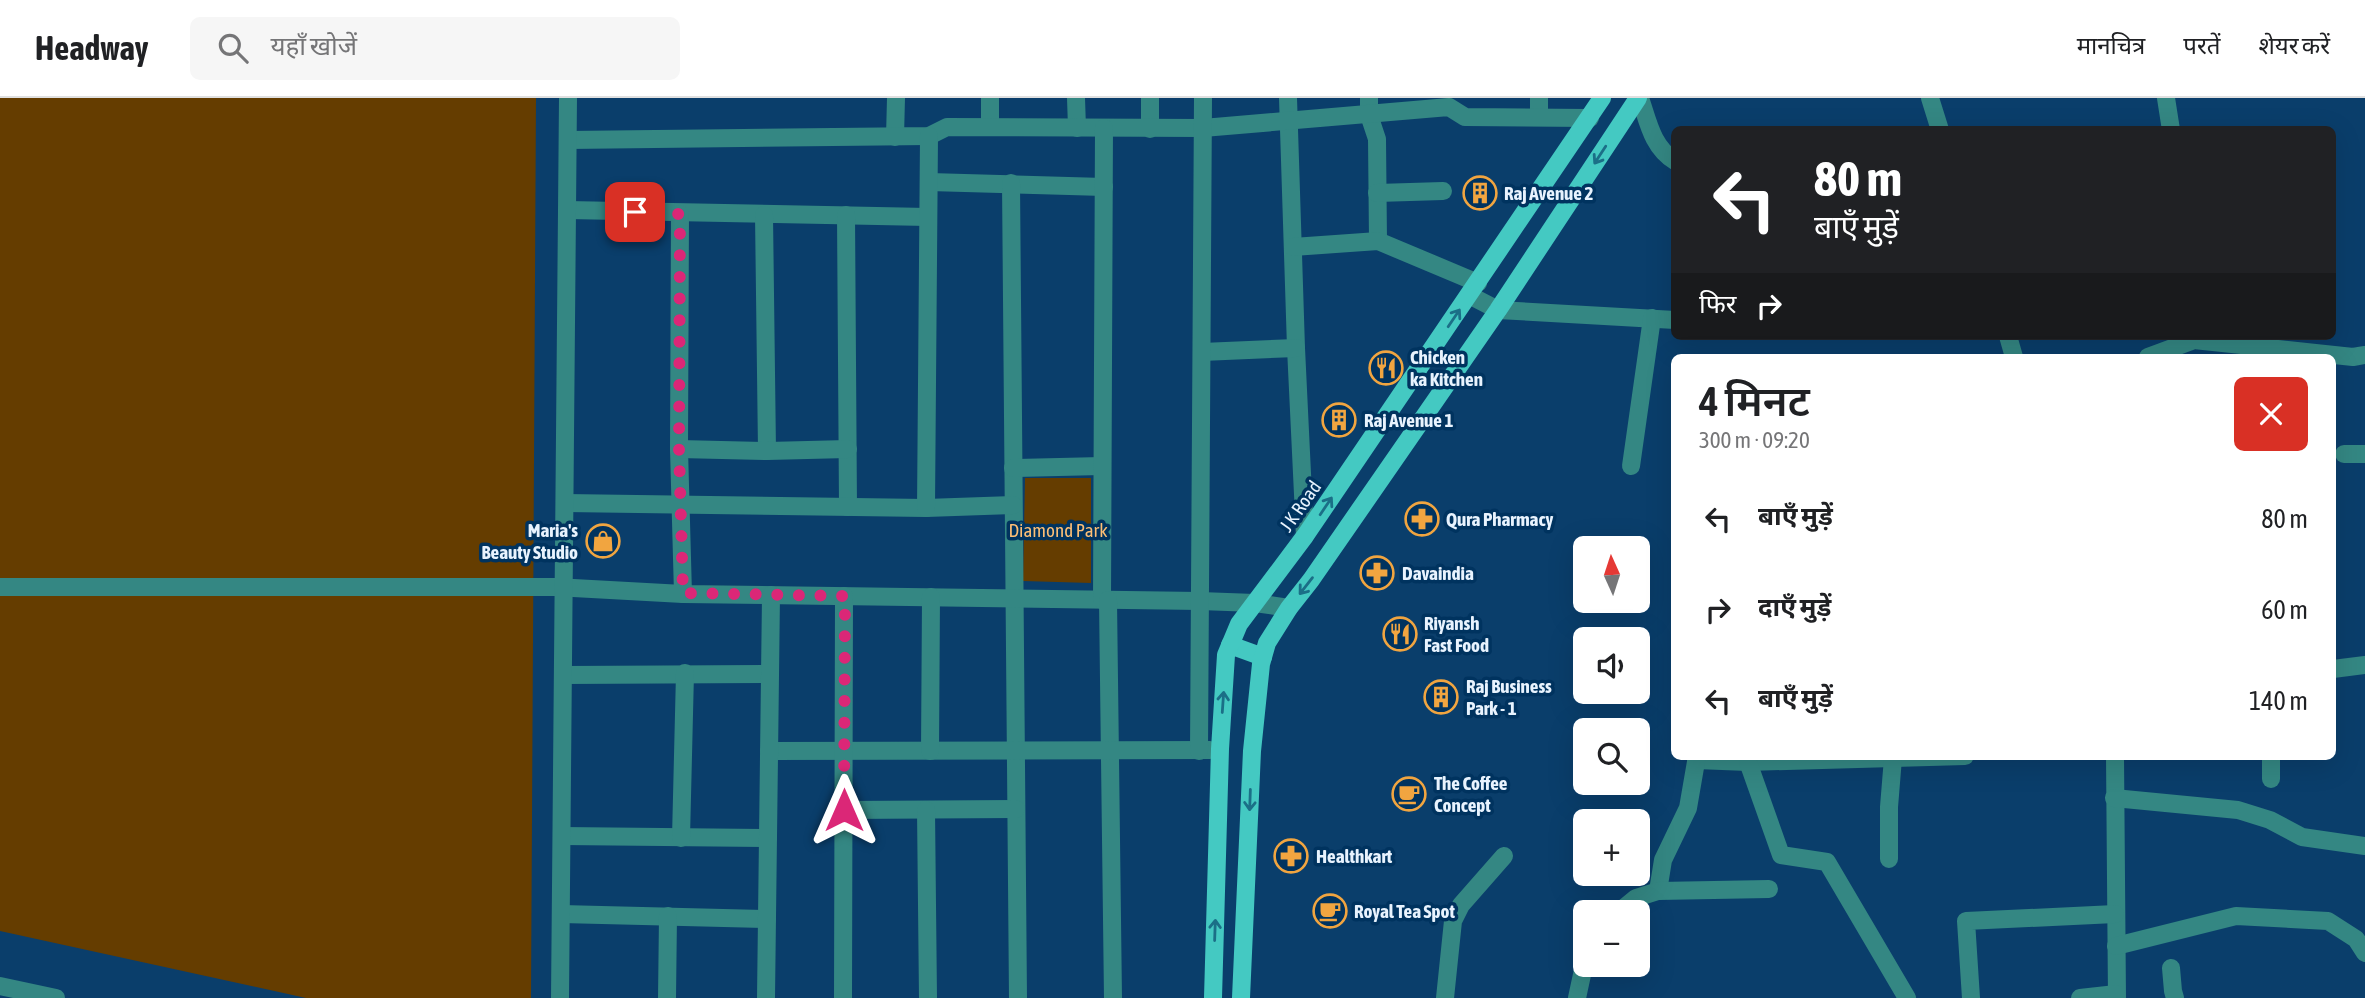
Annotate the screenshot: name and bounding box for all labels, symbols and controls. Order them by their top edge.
search box [190,17,680,80]
text: Headway [35,29,148,67]
icon: search [214,29,252,67]
text: यहाँ खोजें [270,31,357,61]
text: मानचित्र [2077,32,2145,59]
text: परतें [2183,32,2220,59]
text: शेयर करें [2258,32,2330,59]
one-way arrow [1593,145,1607,164]
text: 80 m [1814,150,1902,206]
icon: left [1699,154,1790,245]
building icon: Raj Avenue 2 [1461,174,1499,212]
pin [605,182,665,242]
place label: Raj Avenue 2 [1504,182,1594,204]
icon: arrive [616,193,654,231]
text: बाएँ मुड़ें [1814,208,1899,245]
icon: right [1750,287,1788,325]
text: फिर [1699,289,1736,319]
one-way arrow [1447,309,1461,328]
place label: Chicken ka Kitchen [1410,346,1483,390]
restaurant icon: Chicken ka Kitchen [1367,349,1405,387]
text: 4 मिनट [1699,377,1810,425]
button: close [2234,377,2308,451]
building icon: Raj Avenue 1 [1320,401,1358,439]
place label: Raj Avenue 1 [1364,409,1454,431]
text: 300 m · 09:20 [1699,427,1810,453]
street label: J K Road [1275,476,1325,536]
one-way arrow [1319,497,1333,516]
pharmacy icon: Qura Pharmacy [1403,500,1441,538]
icon: left [1699,500,1737,538]
text: बाएँ मुड़ें [1758,501,1833,531]
text: 80 m [2261,504,2308,534]
place label: Qura Pharmacy [1446,508,1553,530]
place label: Maria's Beauty Studio [482,519,578,563]
park label: Diamond Park [1008,519,1108,541]
shop icon: Maria's Beauty Studio [584,522,622,560]
north arrow [1573,536,1650,612]
map controls [1573,536,1650,977]
pharmacy icon: Davaindia [1358,554,1396,592]
place label: Davaindia [1402,562,1474,584]
one-way arrow [1299,576,1314,594]
icon: right [1699,591,1737,629]
text: दाएँ मुड़ें [1758,592,1831,622]
text: 60 m [2261,595,2308,625]
place label: Riyansh Fast Food [1424,612,1489,656]
restaurant icon: Riyansh Fast Food [1381,615,1419,653]
button: sound [1573,627,1650,704]
place label: Raj Business Park - 1 [1466,675,1552,719]
building icon: Raj Business Park - 1 [1422,678,1460,716]
icon: left [1699,682,1737,720]
text: बाएँ मुड़ें [1758,683,1833,713]
text: 140 m [2249,686,2308,716]
one-way arrow [1216,691,1229,714]
button: search [1573,718,1650,795]
place label: The Coffee Concept [1434,772,1508,816]
position arrow [807,773,881,847]
cafe icon: The Coffee Concept [1390,775,1428,813]
one-way arrow [1243,788,1256,811]
button: + [1573,809,1650,886]
pharmacy icon: Healthkart [1272,837,1310,875]
place label: Healthkart [1316,845,1393,867]
cafe icon: Royal Tea Spot [1311,892,1349,930]
place label: Royal Tea Spot [1354,900,1456,922]
button: − [1573,900,1650,977]
one-way arrow [1208,919,1221,942]

